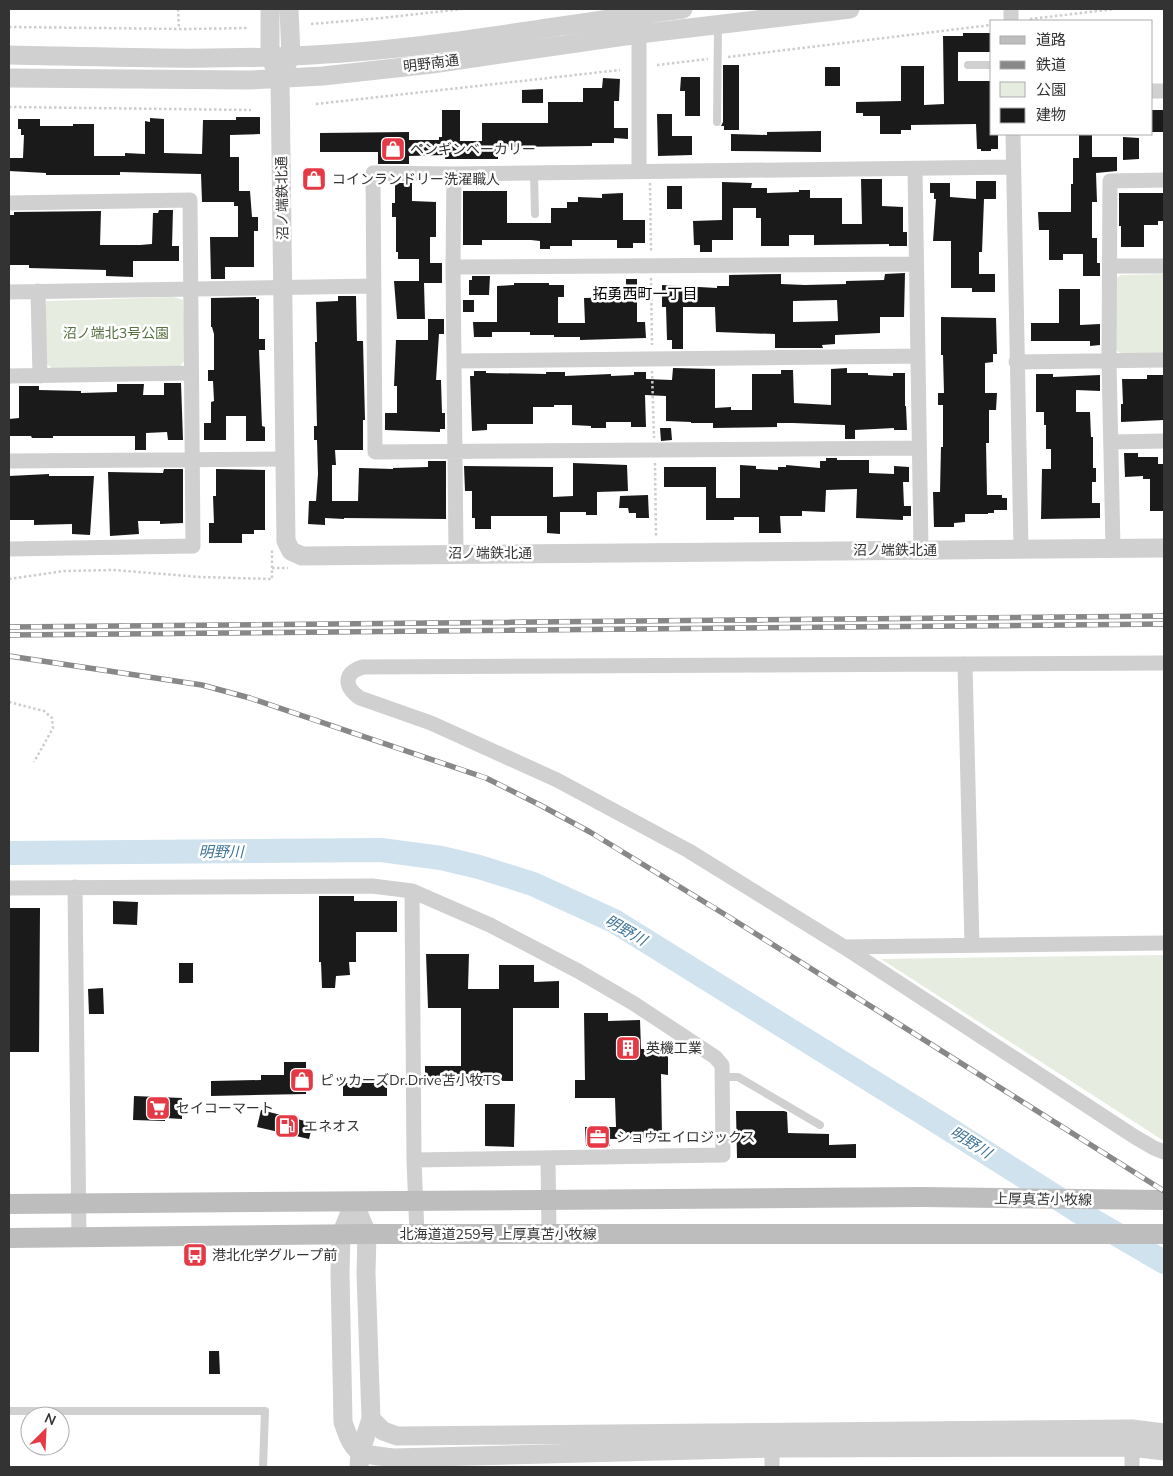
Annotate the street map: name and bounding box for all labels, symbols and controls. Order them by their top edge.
legend [990,20,1153,135]
text: 道路 [1036,30,1066,49]
street label: 明野南通 [402,51,460,75]
text: 鉄道 [1036,55,1066,74]
text: 公園 [1036,80,1066,99]
text: 建物 [1036,105,1066,124]
shop icon: ペンギンベーカリー [380,136,406,162]
place label: ペンギンベーカリー [410,140,536,158]
street label: 沼ノ端鉄北通 [272,156,292,240]
shop icon: コインランドリー洗濯職人 [301,166,327,192]
place label: コインランドリー洗濯職人 [332,170,500,188]
district label: 拓勇西町一丁目 [592,284,698,303]
park label: 沼ノ端北3号公園 [63,324,169,342]
street label: 沼ノ端鉄北通 [853,541,937,559]
street label: 沼ノ端鉄北通 [448,544,532,562]
water label: 明野川 [198,842,245,861]
water label: 明野川 [602,911,652,950]
building icon: 英機工業 [615,1035,641,1061]
place label: 英機工業 [646,1039,702,1057]
shop icon: ピッカーズDr.Drive苫小牧TS [289,1067,315,1093]
place label: ピッカーズDr.Drive苫小牧TS [320,1071,501,1089]
supermarket icon: セイコーマート [145,1095,171,1121]
place label: セイコーマート [176,1099,274,1117]
fuel station icon: エネオス [274,1113,300,1139]
place label: エネオス [304,1117,360,1135]
water label: 明野川 [947,1122,997,1163]
office icon: ショウエイロジックス [585,1124,611,1150]
place label: ショウエイロジックス [616,1128,756,1146]
street label: 上厚真苫小牧線 [994,1189,1092,1209]
street label: 北海道道259号 上厚真苫小牧線 [400,1225,596,1243]
bus stop icon: 港北化学グループ前 [182,1242,208,1268]
place label: 港北化学グループ前 [212,1246,337,1264]
north arrow [20,1406,70,1456]
text: N [42,1409,59,1429]

